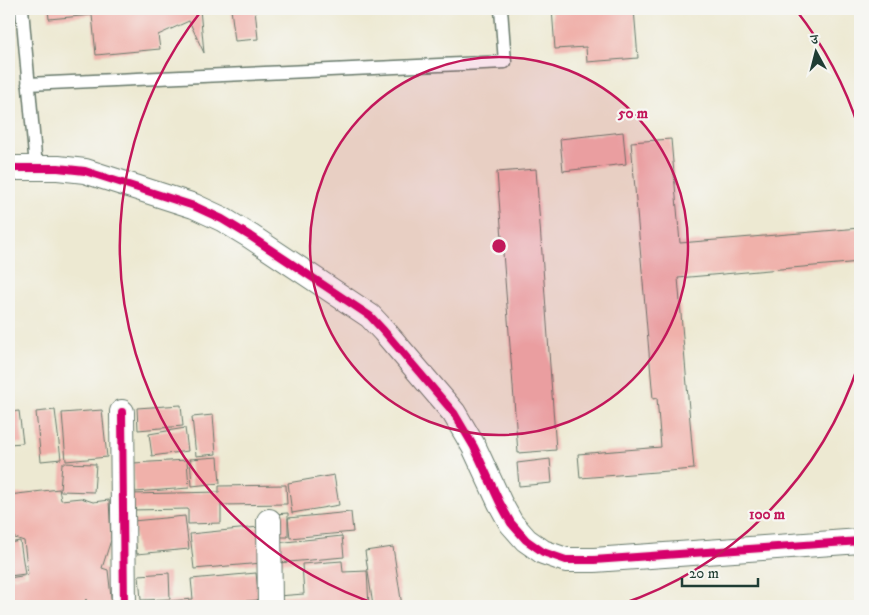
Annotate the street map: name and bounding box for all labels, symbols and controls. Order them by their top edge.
north arrow [792,28,842,78]
text: उ [809,31,820,50]
text: 50 m [617,104,649,123]
centre of rings [490,237,508,255]
text: 100 m [749,505,786,524]
scale bar [682,555,758,587]
text: 20 m [689,564,719,583]

